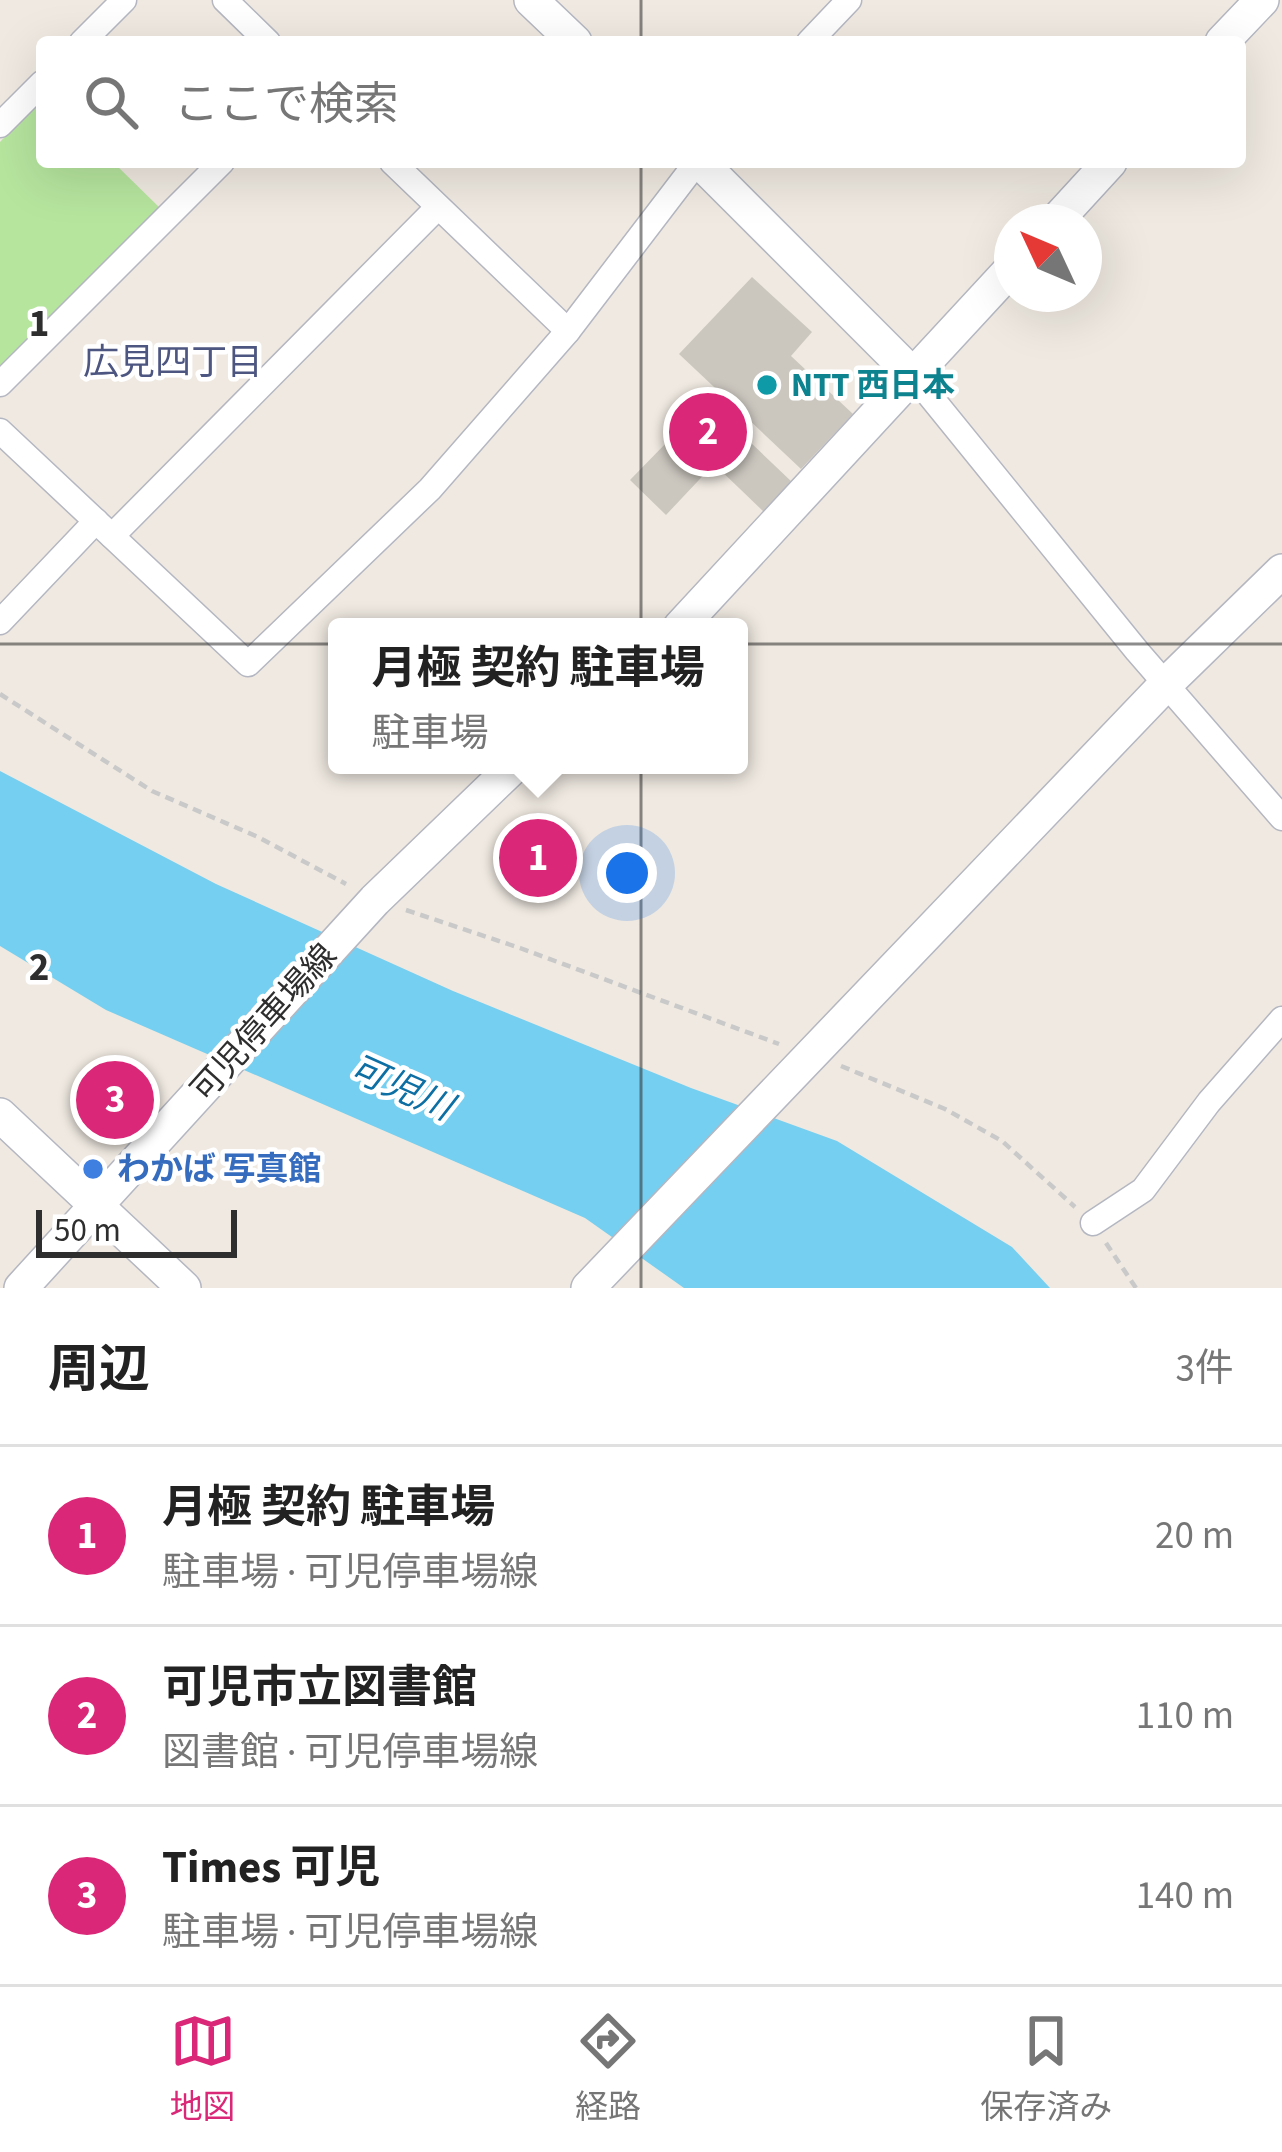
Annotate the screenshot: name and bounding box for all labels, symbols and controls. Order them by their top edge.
search box [36,36,1246,168]
icon: search [78,69,144,135]
text: ここで検索 [174,73,399,137]
north arrow [994,204,1102,312]
text: 1 [29,296,49,352]
district label: 広見四丁目 [83,337,263,388]
place label: NTT 西日本 [791,362,955,409]
marker: NTT 西日本 [754,372,780,398]
pin: 2 [669,387,747,477]
popup [328,618,748,774]
text: 月極 契約 駐車場 [371,637,705,701]
text: 駐車場 [371,706,489,762]
pin: 1 [499,813,577,903]
your location [597,843,657,903]
street label: 可児停車場線 [180,934,348,1112]
text: 2 [29,940,49,996]
water label: 可児川 [341,1043,464,1135]
pin: 3 [76,1055,154,1145]
place label: わかば 写真館 [117,1146,322,1193]
marker: わかば 写真館 [80,1156,106,1182]
scale bar [36,1204,237,1257]
text: 50 m [54,1207,121,1254]
text: 周辺 [48,1334,150,1406]
text: 3件 [1176,1341,1234,1397]
text: 月極 契約 駐車場 [162,1476,495,1540]
text: 1 [77,1508,97,1564]
text: 20 m [1155,1508,1234,1564]
text: 駐車場 · 可児停車場線 [162,1545,538,1601]
text: 可児市立図書館 [162,1656,477,1720]
text: 2 [77,1688,97,1744]
text: 110 m [1136,1688,1234,1744]
text: 図書館 · 可児停車場線 [162,1725,538,1781]
text: Times 可児 [162,1836,380,1900]
text: 3 [77,1868,97,1924]
text: 140 m [1136,1868,1234,1924]
text: 駐車場 · 可児停車場線 [162,1905,538,1961]
tab: 地図 [170,2008,236,2131]
tab: 経路 [575,2008,641,2131]
tab: 保存済み [980,2008,1112,2131]

